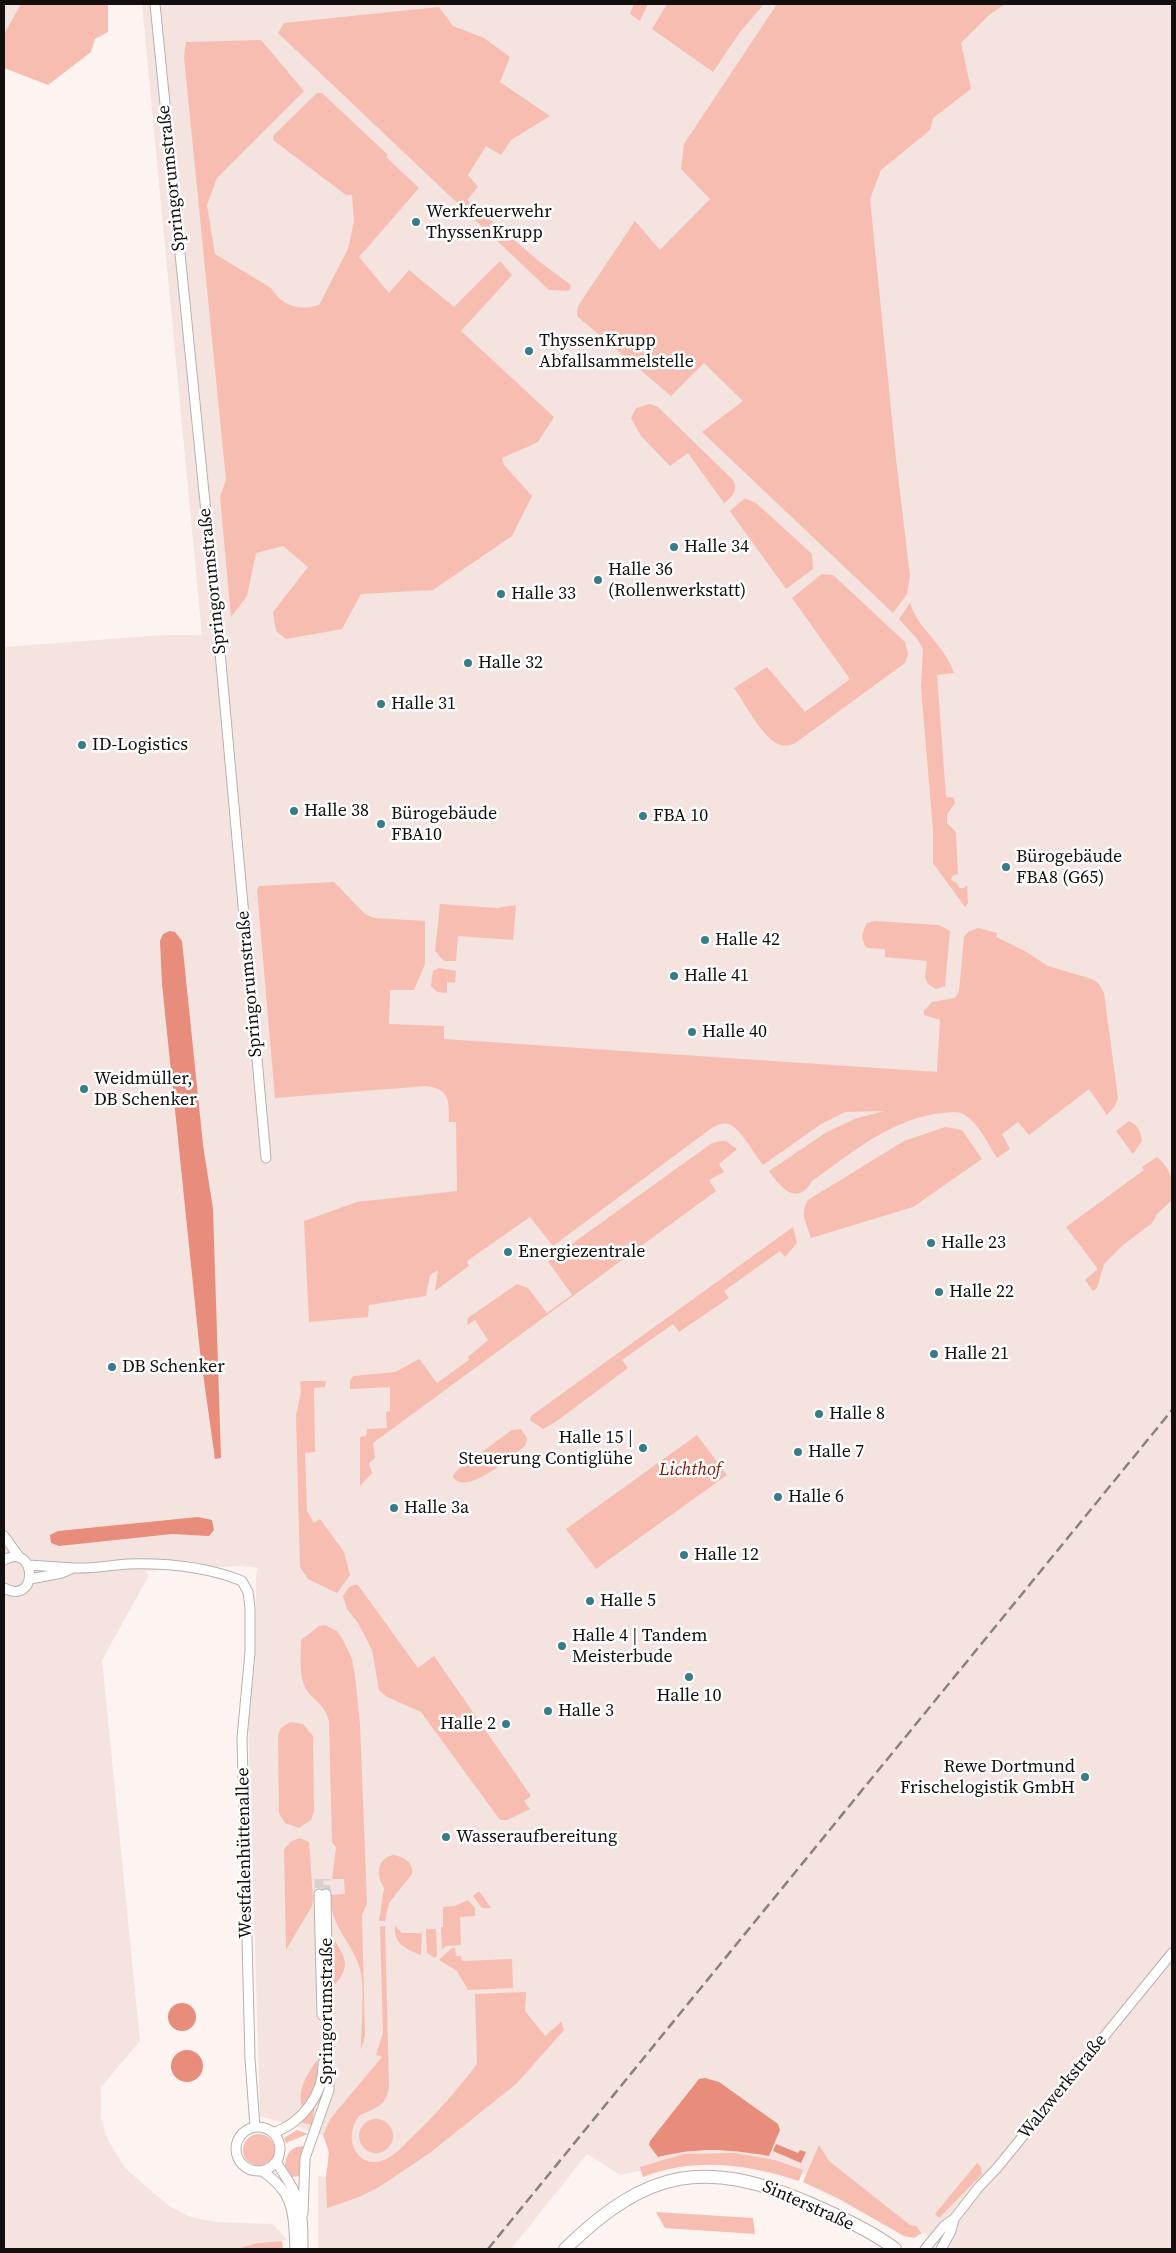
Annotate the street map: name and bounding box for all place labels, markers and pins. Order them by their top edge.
place label: Werkfeuerwehr ThyssenKrupp [426,201,552,243]
marker: Werkfeuerwehr ThyssenKrupp [410,216,422,228]
place label: ThyssenKrupp Abfallsammelstelle [539,330,694,372]
marker: ThyssenKrupp Abfallsammelstelle [523,345,535,357]
place label: Halle 34 [684,536,749,558]
marker: Halle 34 [668,541,680,553]
place label: Halle 36 (Rollenwerkstatt) [608,559,746,602]
marker: Halle 36 (Rollenwerkstatt) [592,574,604,586]
place label: Halle 33 [511,583,576,605]
marker: Halle 33 [495,588,507,600]
place label: Halle 32 [478,652,543,674]
marker: Halle 32 [462,657,474,669]
place label: Halle 31 [391,693,456,715]
marker: Halle 31 [375,698,387,710]
place label: ID-Logistics [92,734,188,756]
marker: ID-Logistics [76,739,88,751]
place label: Halle 38 [304,800,369,822]
place label: Bürogebäude FBA10 [391,803,497,846]
marker: Halle 38 [288,805,300,817]
place label: FBA 10 [653,805,708,827]
marker: FBA 10 [637,810,649,822]
marker: Bürogebäude FBA10 [375,818,387,830]
place label: Bürogebäude FBA8 (G65) [1016,846,1122,889]
marker: Bürogebäude FBA8 (G65) [1000,861,1012,873]
place label: Halle 42 [715,929,780,951]
marker: Halle 42 [699,934,711,946]
place label: Halle 41 [684,965,749,987]
marker: Halle 41 [668,970,680,982]
place label: Halle 40 [702,1021,767,1043]
marker: Halle 40 [686,1026,698,1038]
place label: Weidmüller, DB Schenker [94,1068,197,1110]
marker: Weidmüller, DB Schenker [78,1083,90,1095]
place label: Halle 23 [941,1232,1006,1254]
marker: Halle 23 [925,1237,937,1249]
place label: Energiezentrale [518,1241,645,1263]
marker: Energiezentrale [502,1246,514,1258]
place label: Halle 22 [949,1281,1014,1303]
marker: Halle 22 [933,1286,945,1298]
place label: Halle 21 [944,1343,1009,1365]
marker: Halle 21 [928,1348,940,1360]
place label: DB Schenker [122,1356,225,1378]
marker: DB Schenker [106,1361,118,1373]
place label: Halle 8 [829,1403,885,1425]
marker: Halle 8 [813,1408,825,1420]
place label: Halle 15 | Steuerung Contiglühe [459,1427,633,1470]
place label: Halle 7 [808,1441,864,1463]
marker: Halle 15 | Steuerung Contiglühe [637,1442,649,1454]
marker: Halle 7 [792,1446,804,1458]
place label: Halle 6 [788,1486,844,1508]
marker: Halle 6 [772,1491,784,1503]
place label: Halle 3a [404,1497,469,1519]
marker: Halle 3a [388,1502,400,1514]
place label: Halle 12 [694,1544,759,1566]
marker: Halle 12 [678,1549,690,1561]
place label: Halle 5 [600,1590,656,1612]
marker: Halle 5 [584,1595,596,1607]
place label: Halle 4 | Tandem Meisterbude [572,1625,707,1668]
marker: Halle 4 | Tandem Meisterbude [556,1640,568,1652]
marker: Halle 10 [683,1671,695,1683]
place label: Halle 10 [656,1685,722,1707]
place label: Halle 3 [558,1700,614,1722]
marker: Halle 3 [542,1705,554,1717]
place label: Halle 2 [440,1713,496,1735]
marker: Halle 2 [500,1718,512,1730]
place label: Rewe Dortmund Frischelogistik GmbH [900,1756,1075,1798]
marker: Rewe Dortmund Frischelogistik GmbH [1079,1771,1091,1783]
place label: Wasseraufbereitung [456,1826,617,1848]
marker: Wasseraufbereitung [440,1831,452,1843]

